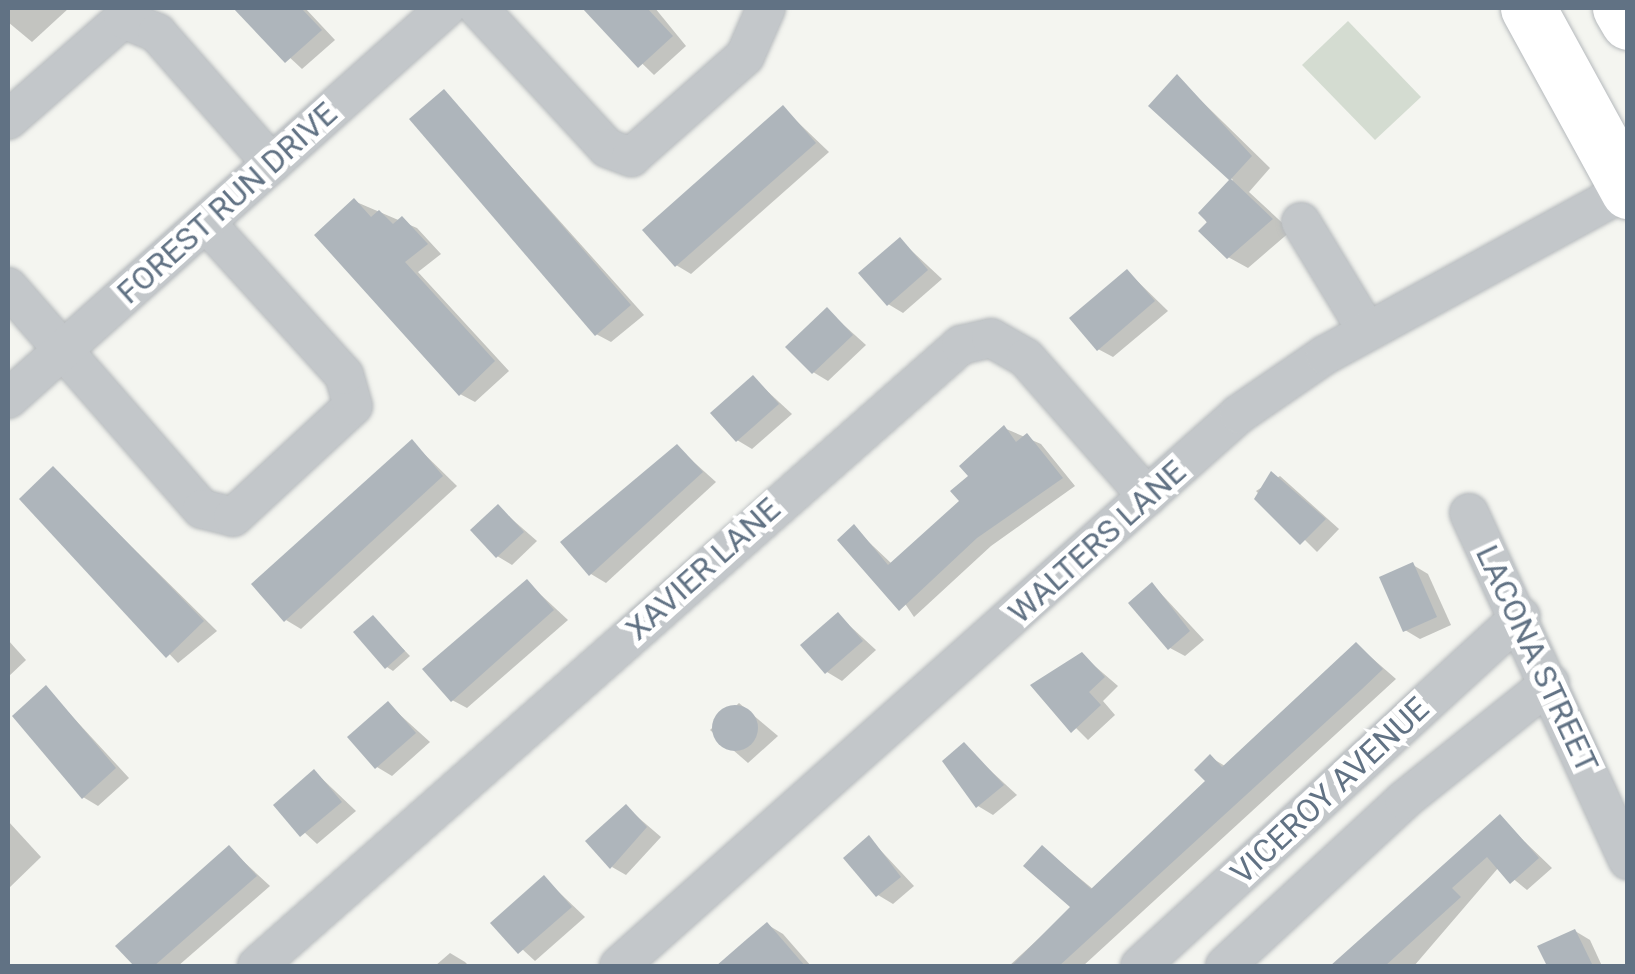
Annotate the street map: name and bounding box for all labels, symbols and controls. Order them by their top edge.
street label: FOREST RUN DRIVE [109,94,345,312]
street label: WALTERS LANE [1001,452,1193,632]
street label: XAVIER LANE [618,490,788,648]
street label: LACONA STREET [1467,539,1607,779]
street label: VICEROY AVENUE [1223,690,1437,892]

